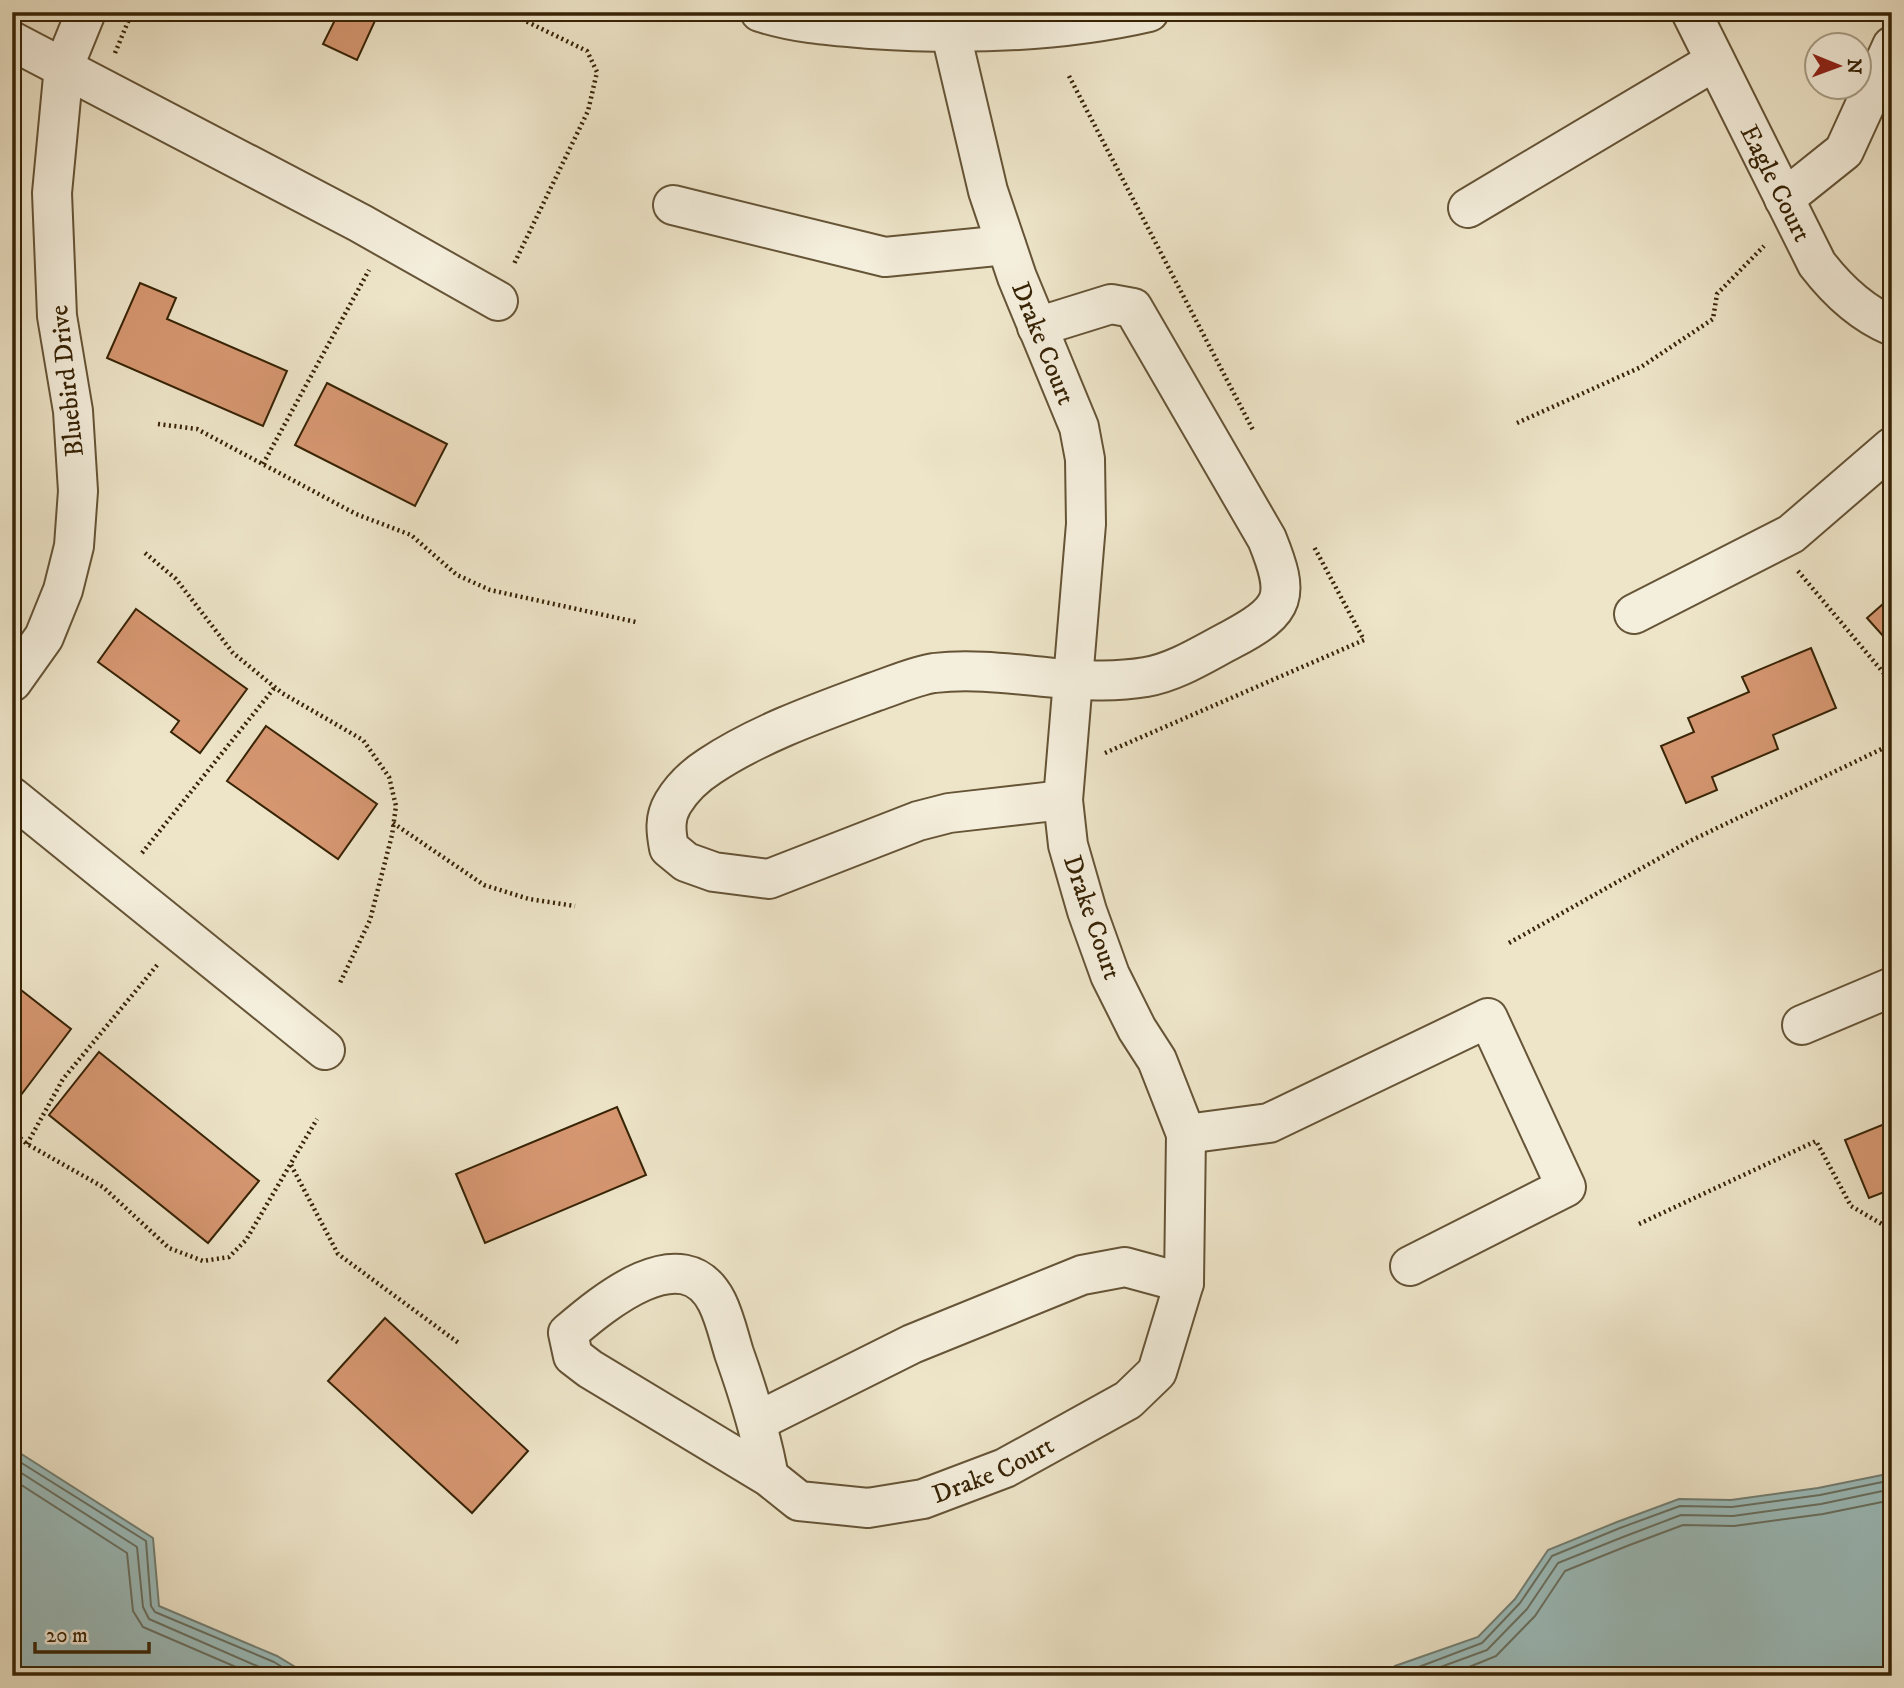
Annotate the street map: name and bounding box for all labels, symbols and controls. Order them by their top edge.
north arrow [1802,32,1872,102]
text: N [1842,58,1865,75]
street label: Eagle Court [1732,119,1818,248]
street label: Drake Court [1003,277,1082,410]
street label: Bluebird Drive [43,303,92,458]
street label: Drake Court [1055,851,1128,984]
street label: Drake Court [928,1429,1060,1512]
scale bar [35,1611,149,1655]
text: 20 m [46,1623,88,1649]

